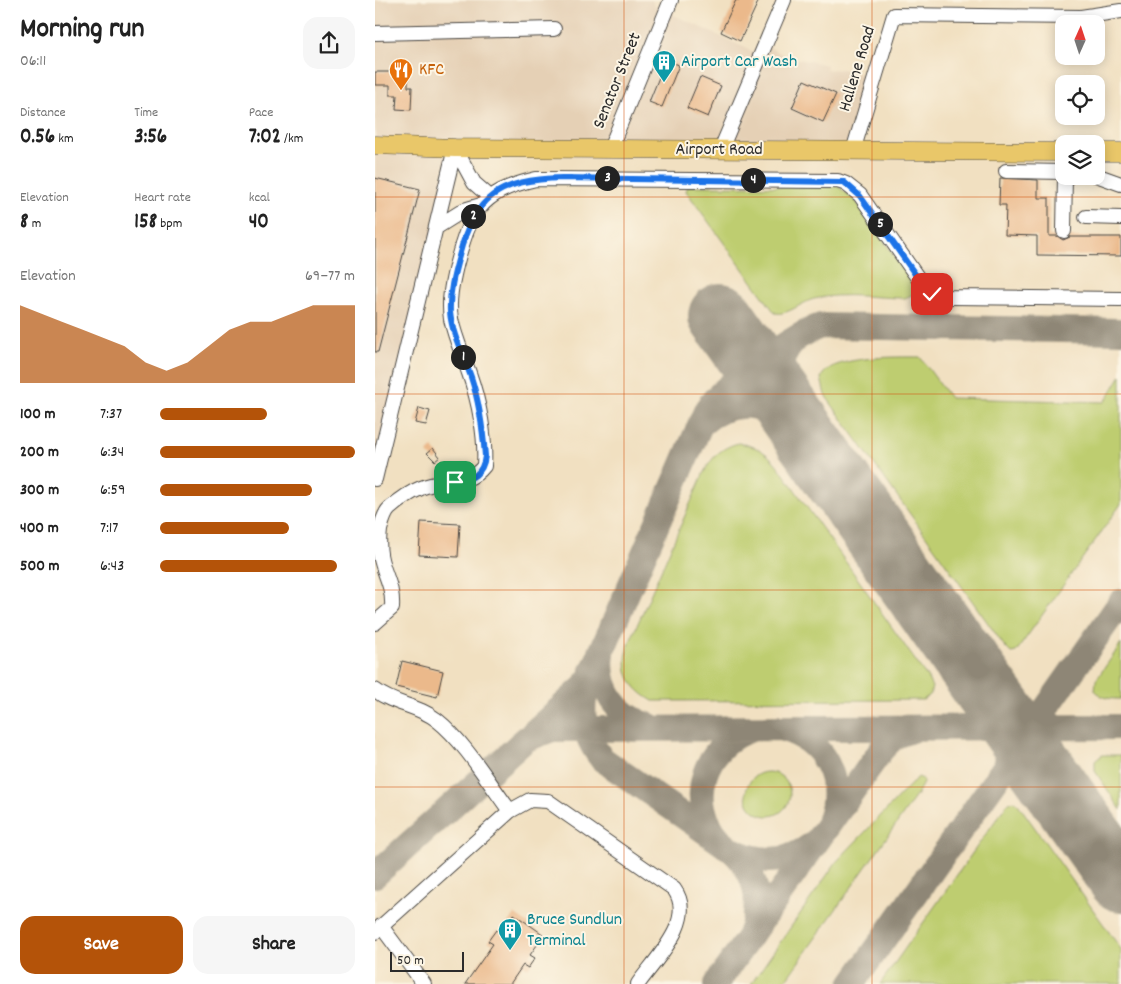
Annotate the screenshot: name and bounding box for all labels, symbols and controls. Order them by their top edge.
text: Morning run [20,11,144,51]
north arrow [1055,15,1105,65]
map controls [1055,15,1105,185]
button: share [303,17,355,69]
street label: Hallene Road [833,23,883,115]
street label: Senator Street [587,29,649,133]
building icon: Airport Car Wash [651,49,677,83]
text: 06:11 [20,50,46,73]
place label: Airport Car Wash [681,50,797,75]
restaurant icon: KFC [388,57,414,91]
place label: KFC [419,58,444,83]
button: locate [1055,75,1105,125]
text: Distance [20,103,66,123]
text: Time [134,103,158,123]
text: Pace [249,103,273,123]
text: 0.56 [20,123,55,153]
text: 3:56 [134,123,167,153]
text: 7:02 [249,123,281,153]
text: km [55,129,74,149]
text: /km [281,129,303,149]
button: layers [1055,135,1105,185]
street label: Airport Road [675,138,763,163]
pin: 3 [595,166,619,190]
text: 3 [604,168,611,188]
pin: 4 [741,168,765,192]
text: 4 [751,170,756,190]
text: Elevation [20,188,69,208]
text: Heart rate [134,188,191,208]
text: kcal [249,188,270,208]
pin: 2 [461,204,485,228]
text: 2 [470,206,477,226]
text: 8 [20,208,28,238]
text: 158 [134,208,157,238]
text: 40 [249,208,269,238]
pin: 5 [867,212,893,236]
text: m [28,214,41,234]
text: bpm [157,214,182,234]
text: 5 [877,214,884,234]
text: Elevation [20,265,76,288]
text: 69–77 m [305,265,355,288]
pin [911,273,953,315]
icon: check [918,280,946,308]
pin: 1 [451,344,475,370]
text: 1 [462,347,465,367]
text: 100 m [20,403,56,426]
text: 7:37 [100,403,122,426]
text: 200 m [20,441,59,464]
text: 6:34 [100,441,124,464]
pin [434,461,476,503]
icon: arrive [441,468,469,496]
text: 300 m [20,479,59,502]
text: 6:59 [100,479,125,502]
text: 400 m [20,517,59,540]
text: 7:17 [100,517,118,540]
text: 500 m [20,555,60,578]
text: 6:43 [100,555,124,578]
place label: Bruce Sundlun Terminal [527,908,622,954]
button: Save [20,916,183,974]
button: Share [193,916,355,974]
building icon: Bruce Sundlun Terminal [497,917,523,951]
scale bar [390,949,464,972]
text: 50 m [397,951,424,971]

